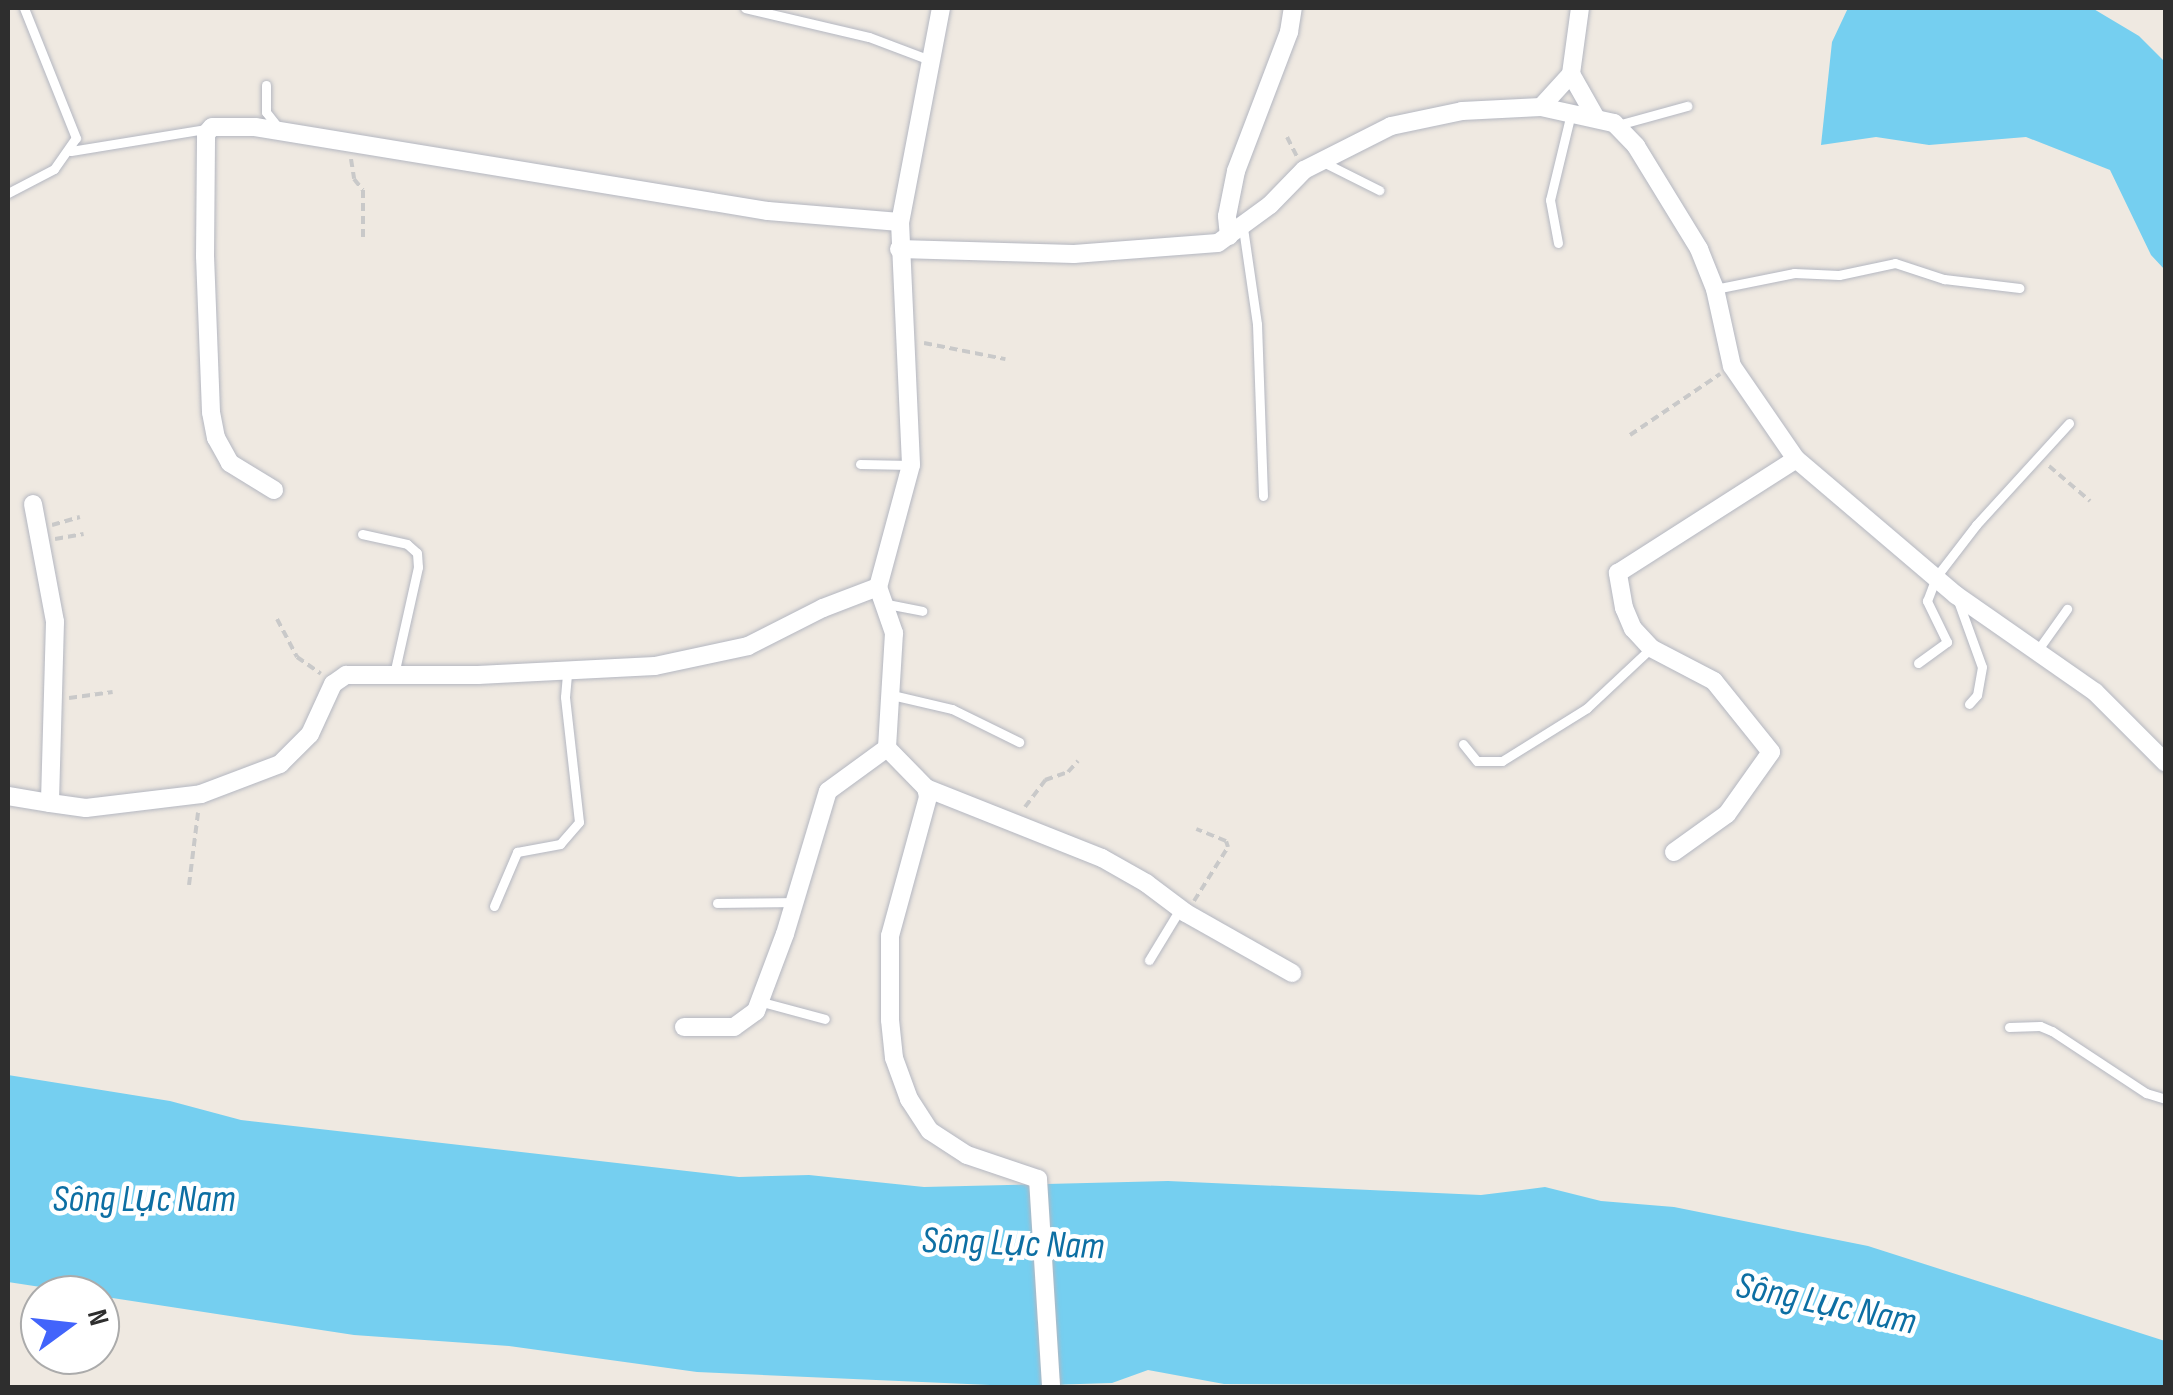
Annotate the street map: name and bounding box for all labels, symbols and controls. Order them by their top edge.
water label: Sông Lục Nam [53,1177,235,1223]
water label: Sông Lục Nam [921,1218,1105,1270]
water label: Sông Lục Nam [1732,1263,1920,1345]
north arrow [20,1275,120,1375]
text: N [80,1306,115,1329]

